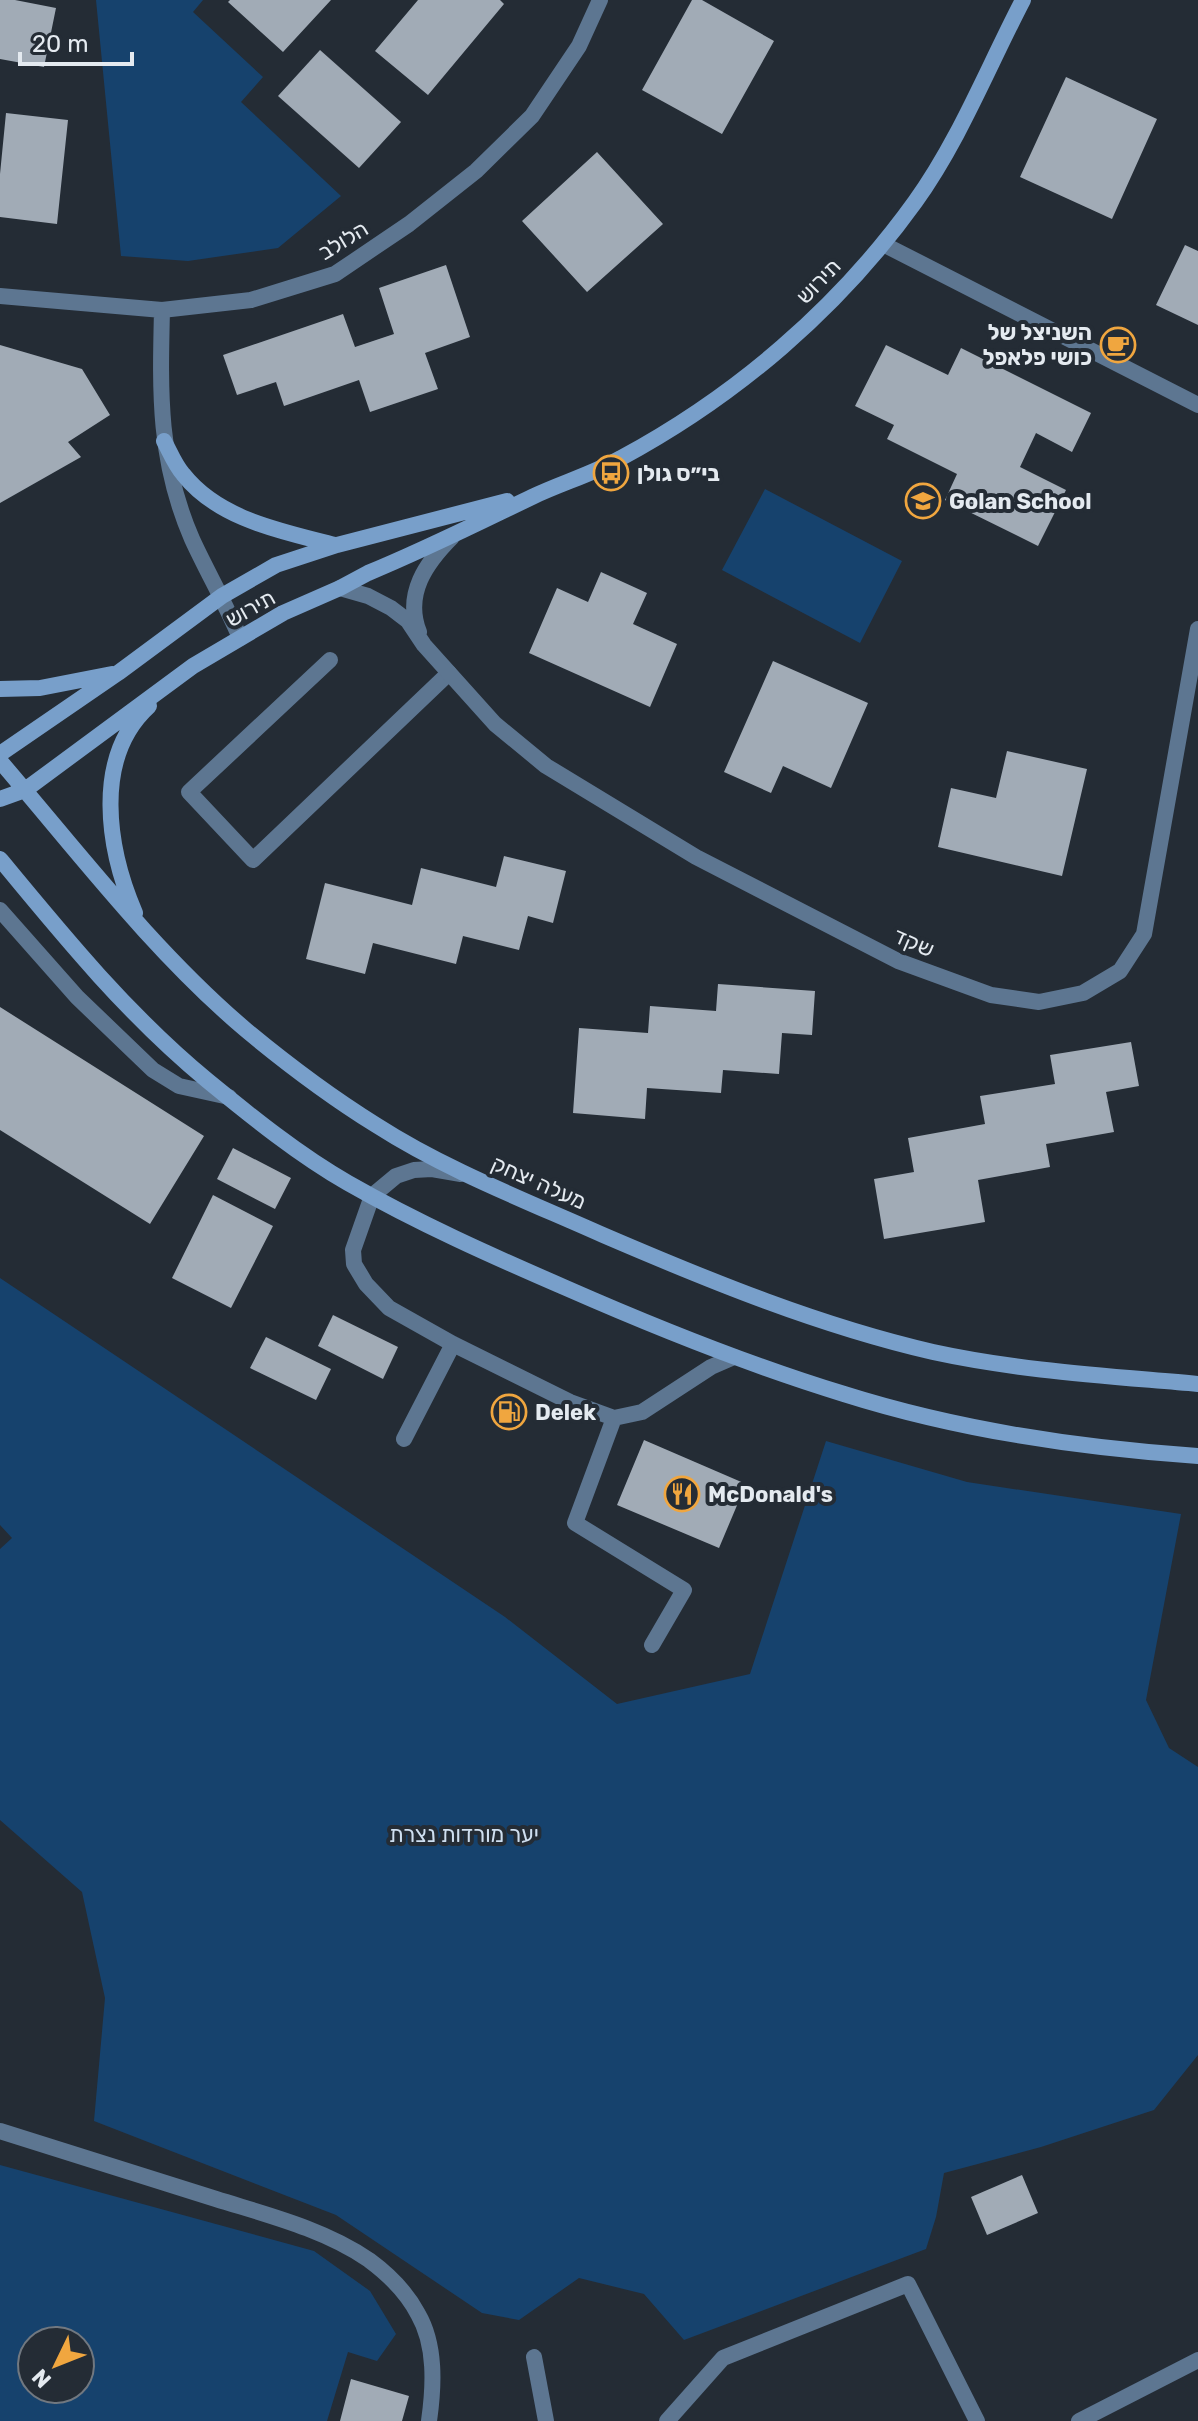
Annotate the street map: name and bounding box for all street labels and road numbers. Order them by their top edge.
street label: הלולב [313,215,373,266]
street label: תירוש [790,253,846,310]
street label: תירוש [221,584,280,633]
street label: שקד [889,922,938,963]
street label: מעלה יצחק [487,1150,590,1215]

